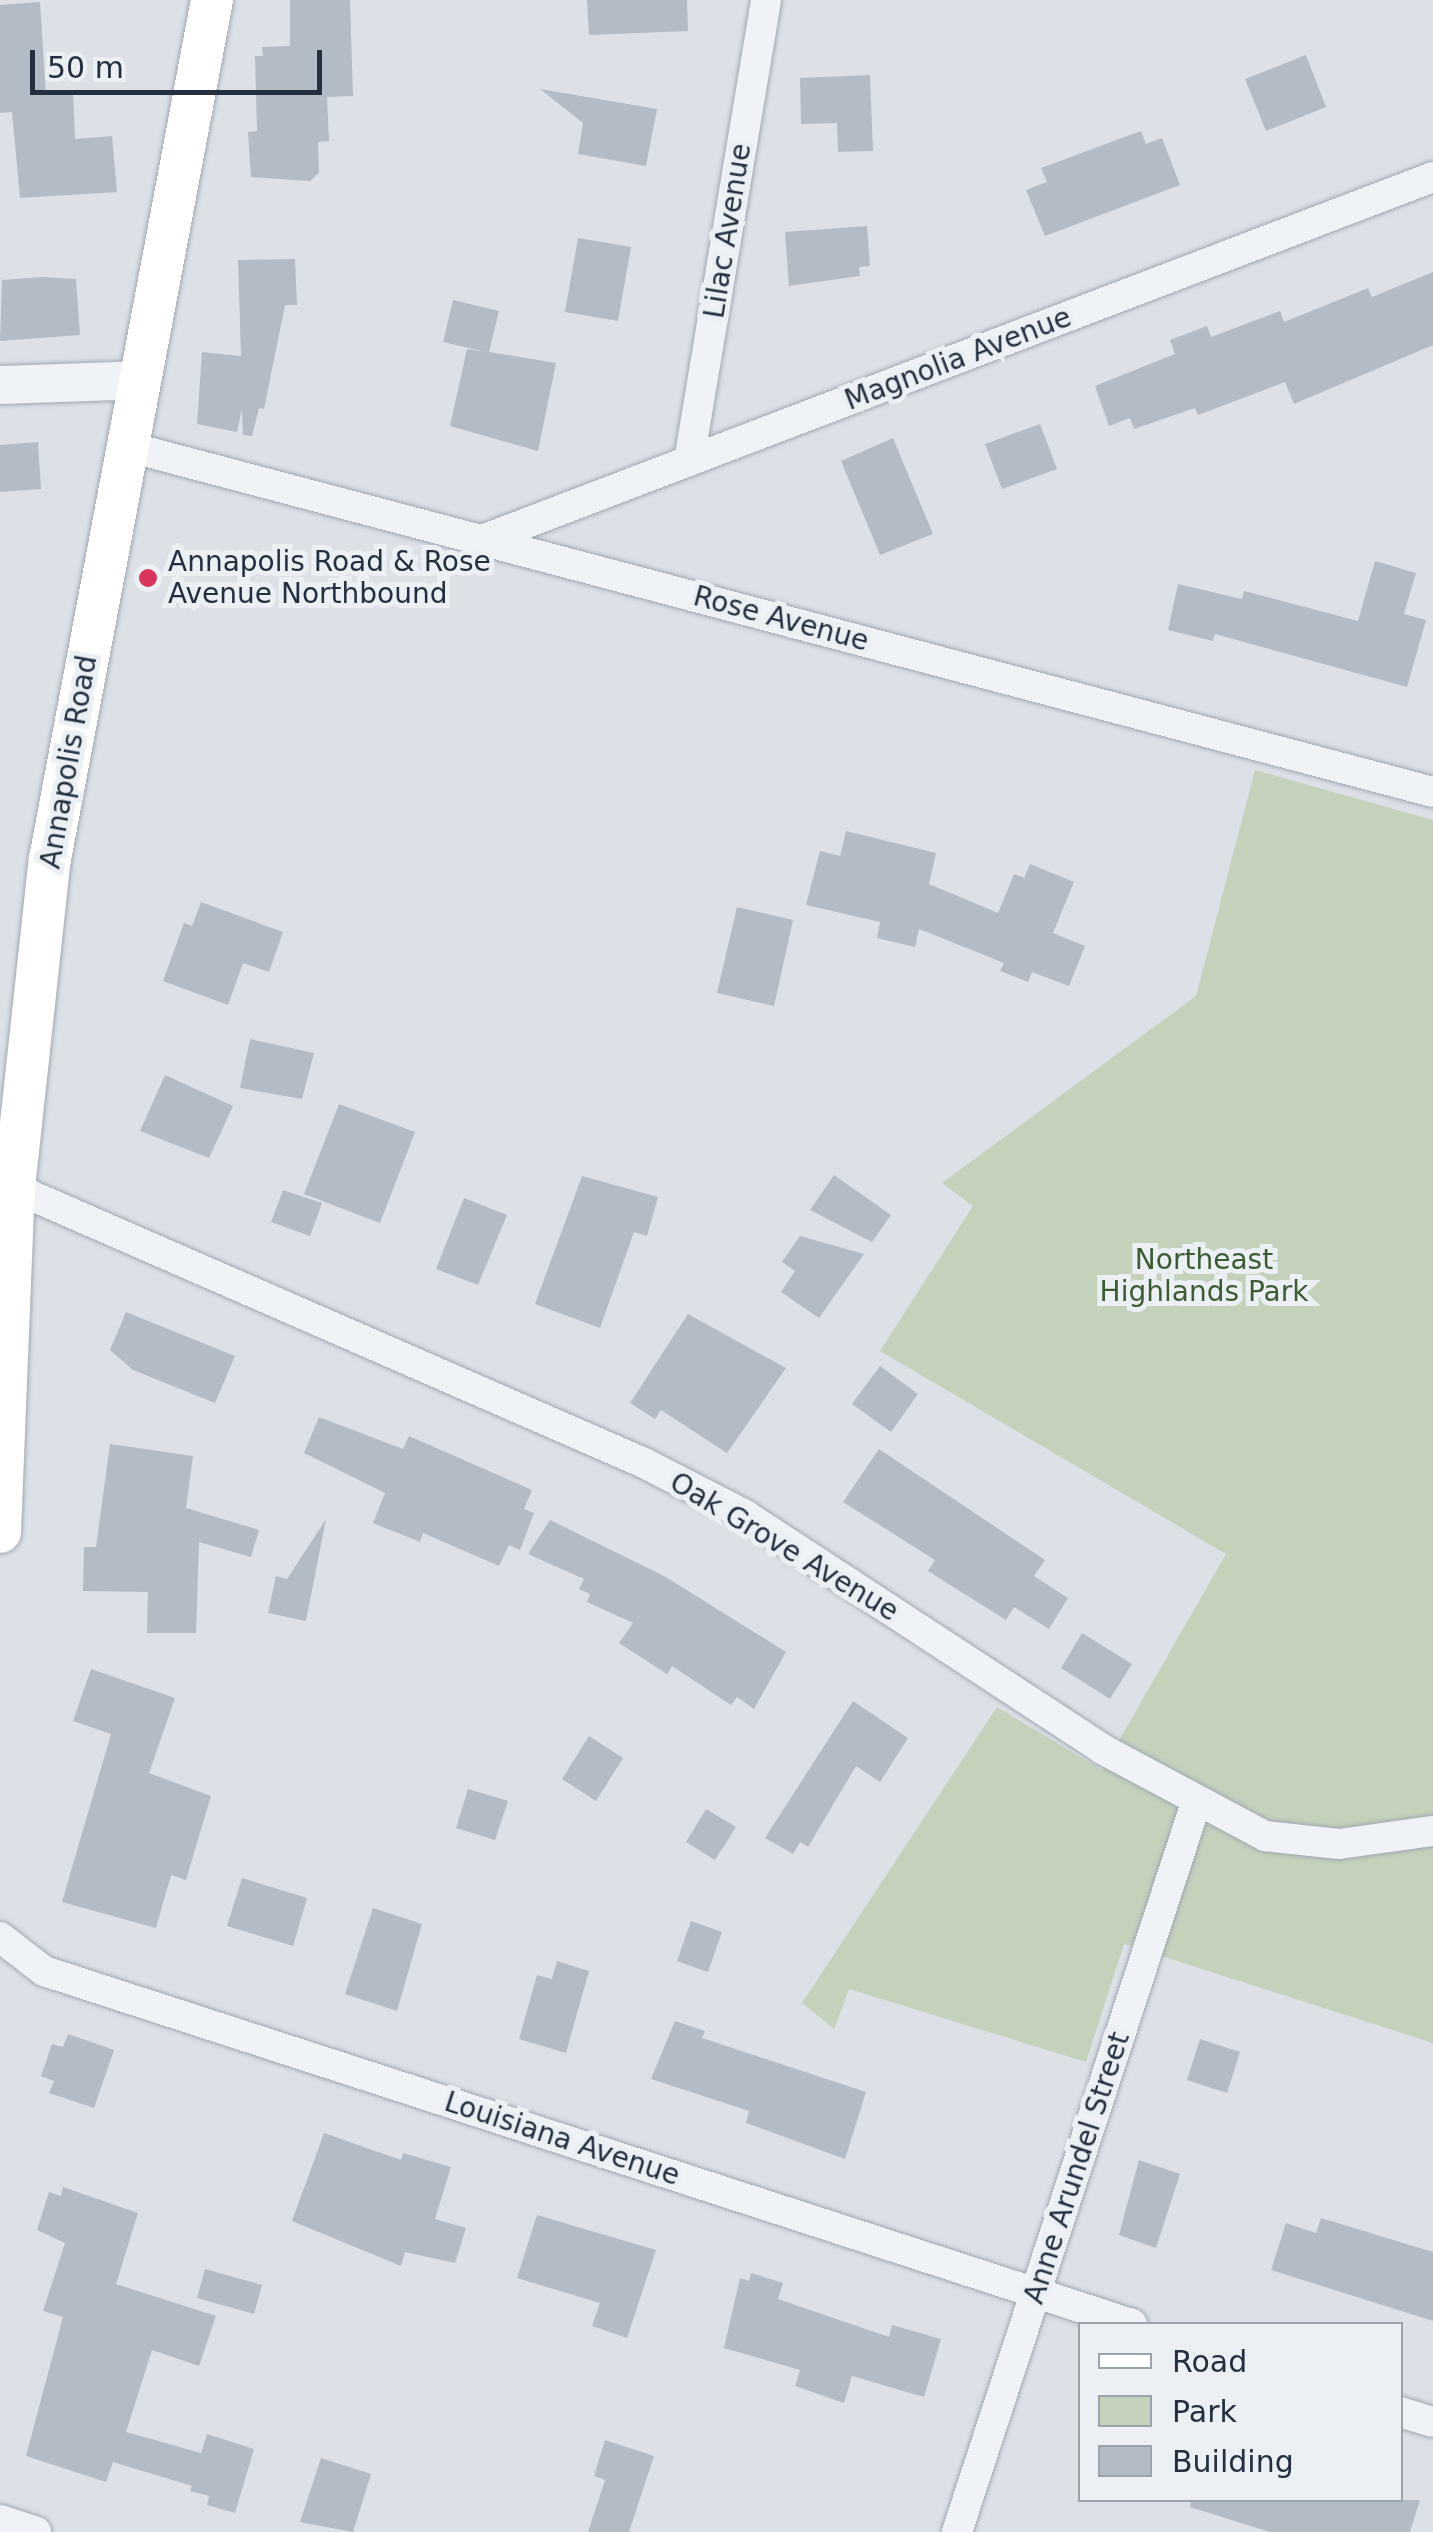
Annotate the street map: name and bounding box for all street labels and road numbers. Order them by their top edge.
street label: Lilac Avenue [698,141,758,321]
street label: Magnolia Avenue [840,300,1076,418]
street label: Rose Avenue [690,579,872,659]
street label: Annapolis Road [34,653,104,871]
street label: Oak Grove Avenue [664,1465,904,1629]
street label: Anne Arundel Street [1017,2028,1137,2308]
street label: Louisiana Avenue [440,2085,684,2193]

